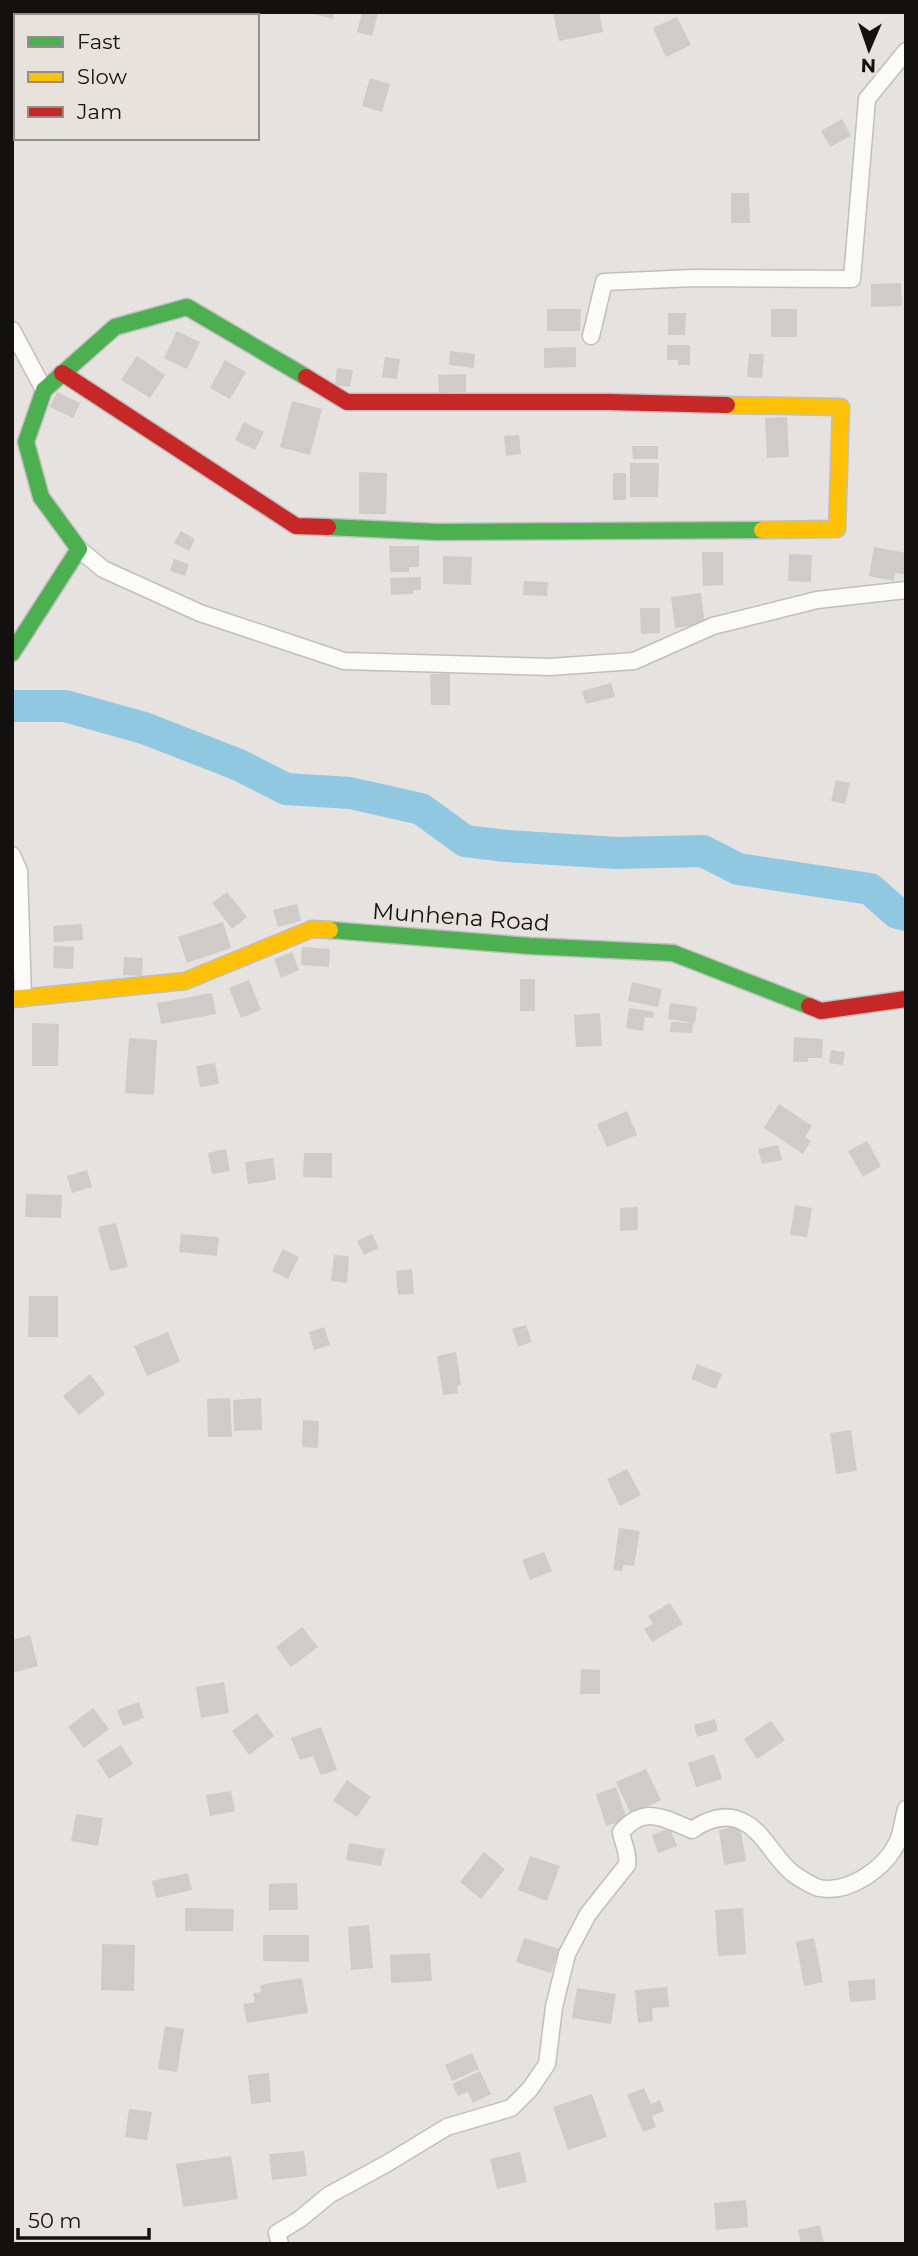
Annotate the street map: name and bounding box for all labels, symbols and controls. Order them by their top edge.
legend [14,14,259,140]
north arrow [834,14,904,84]
text: Fast [77,29,121,54]
text: N [860,54,877,77]
text: Slow [77,64,127,89]
text: Jam [76,99,122,124]
street label: Munhena Road [371,897,551,937]
scale bar [18,2196,149,2240]
text: 50 m [28,2208,82,2233]

